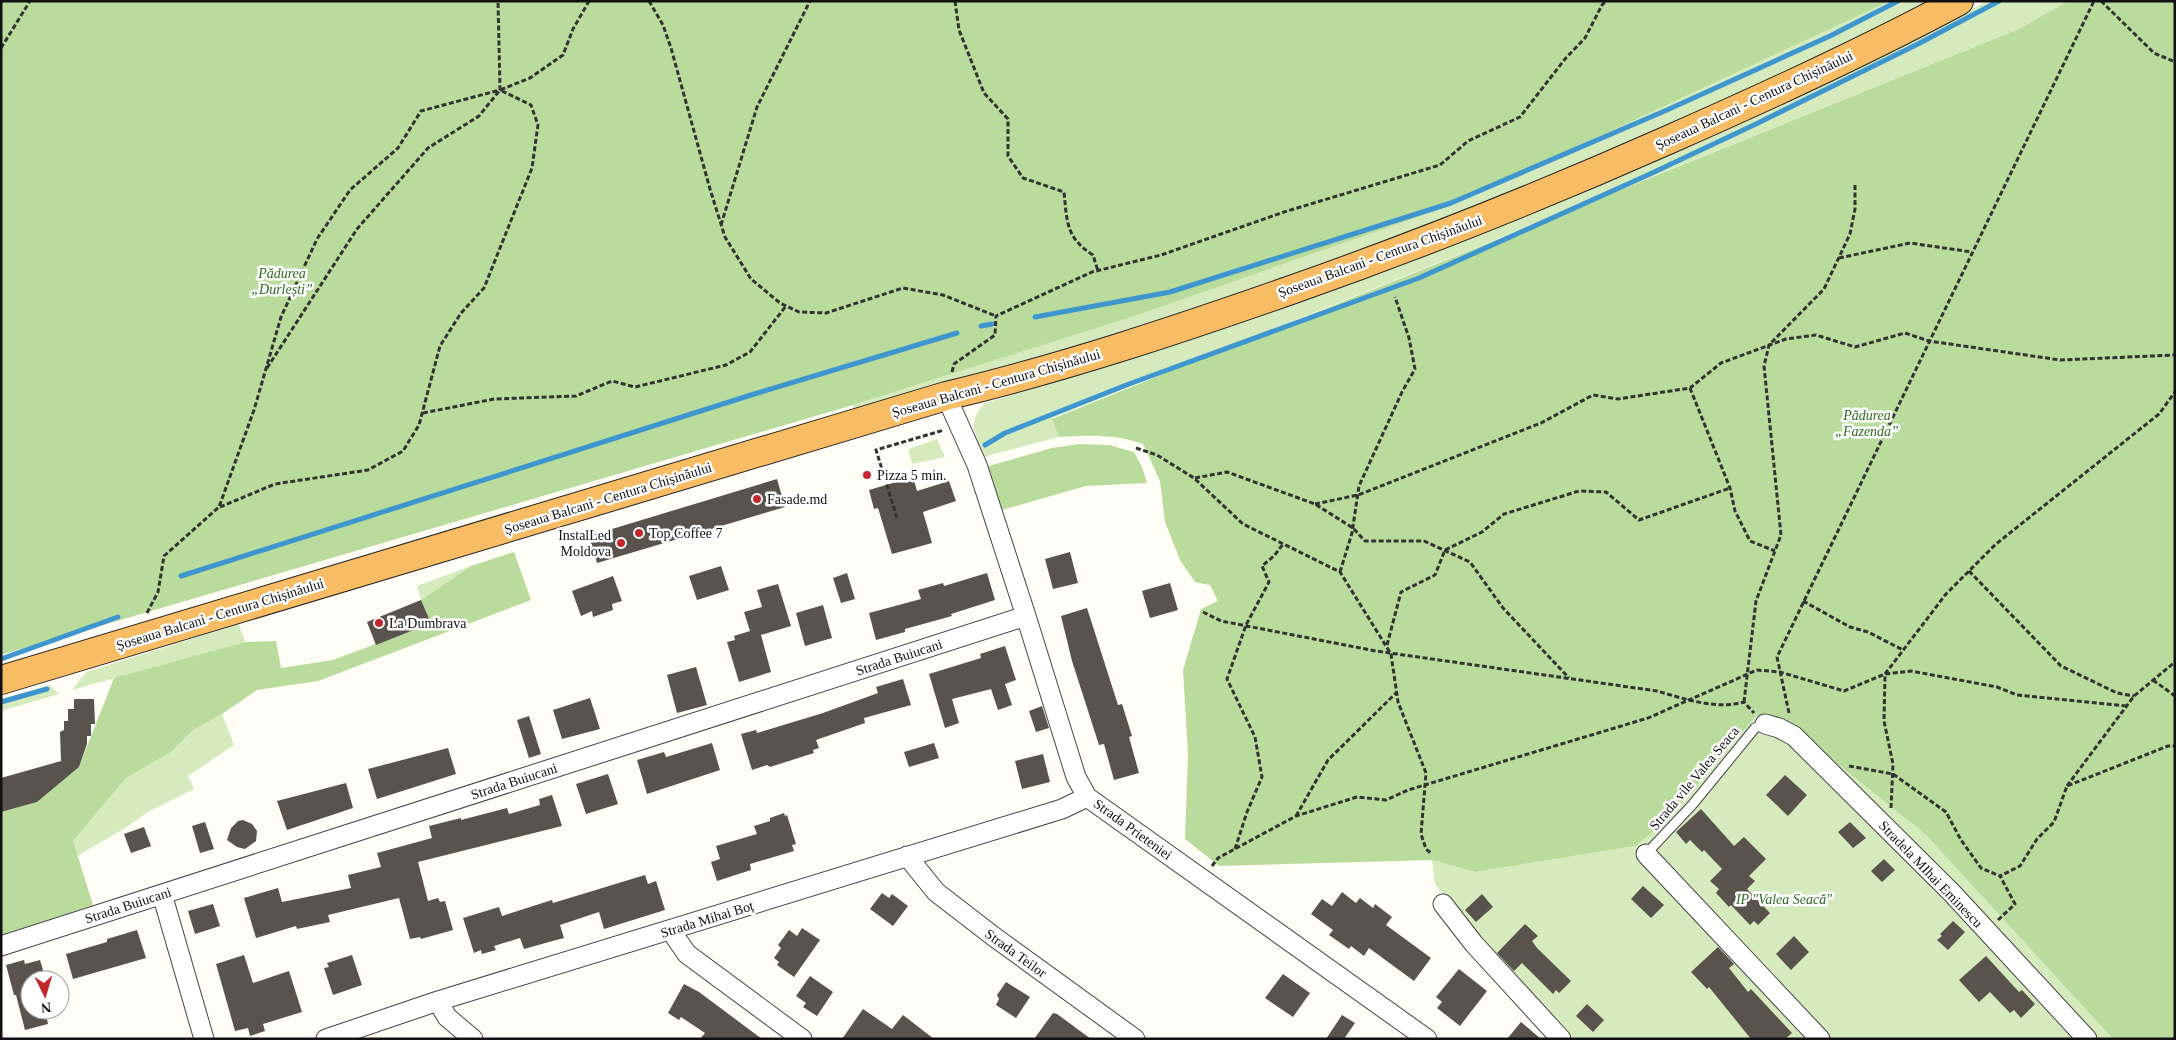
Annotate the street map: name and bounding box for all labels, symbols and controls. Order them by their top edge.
street label: Șoseaua Balcani - Centura Chișinăului [1653,48,1856,154]
street label: Șoseaua Balcani - Centura Chișinăului [1276,212,1485,301]
park label: Pădurea „Durlești” [251,266,313,298]
street label: Șoseaua Balcani - Centura Chișinăului [890,346,1102,421]
park label: Pădurea „Fazenda” [1835,408,1899,439]
street label: Șoseaua Balcani - Centura Chișinăului [503,460,714,538]
place label: Pizza 5 min. [877,468,947,483]
marker: Pizza 5 min. [861,469,873,481]
place label: Fasade.md [767,492,827,507]
marker: Fasade.md [751,493,763,505]
place label: Top Coffee 7 [649,526,722,541]
marker: Top Coffee 7 [633,527,645,539]
place label: InstalLed Moldova [558,528,612,559]
marker: InstalLed Moldova [615,537,627,549]
street label: Șoseaua Balcani - Centura Chișinăului [115,576,326,654]
place label: La Dumbrava [389,616,467,631]
marker: La Dumbrava [373,617,385,629]
street label: Strada Buiucani [854,636,944,678]
street label: Strada vile Valea Seaca [1647,723,1743,833]
street label: Strada Buiucani [469,760,559,802]
street label: Strada Prieteniei [1091,796,1175,863]
street label: Stradela MIhai Eminescu [1876,818,1985,931]
street label: Strada Buiucani [83,884,173,926]
park label: IP "Valea Seacă" [1735,892,1832,907]
street label: Strada Mihai Boț [659,898,756,942]
street label: Strada Teilor [982,926,1050,981]
north arrow [20,970,70,1020]
text: N [40,1000,52,1015]

